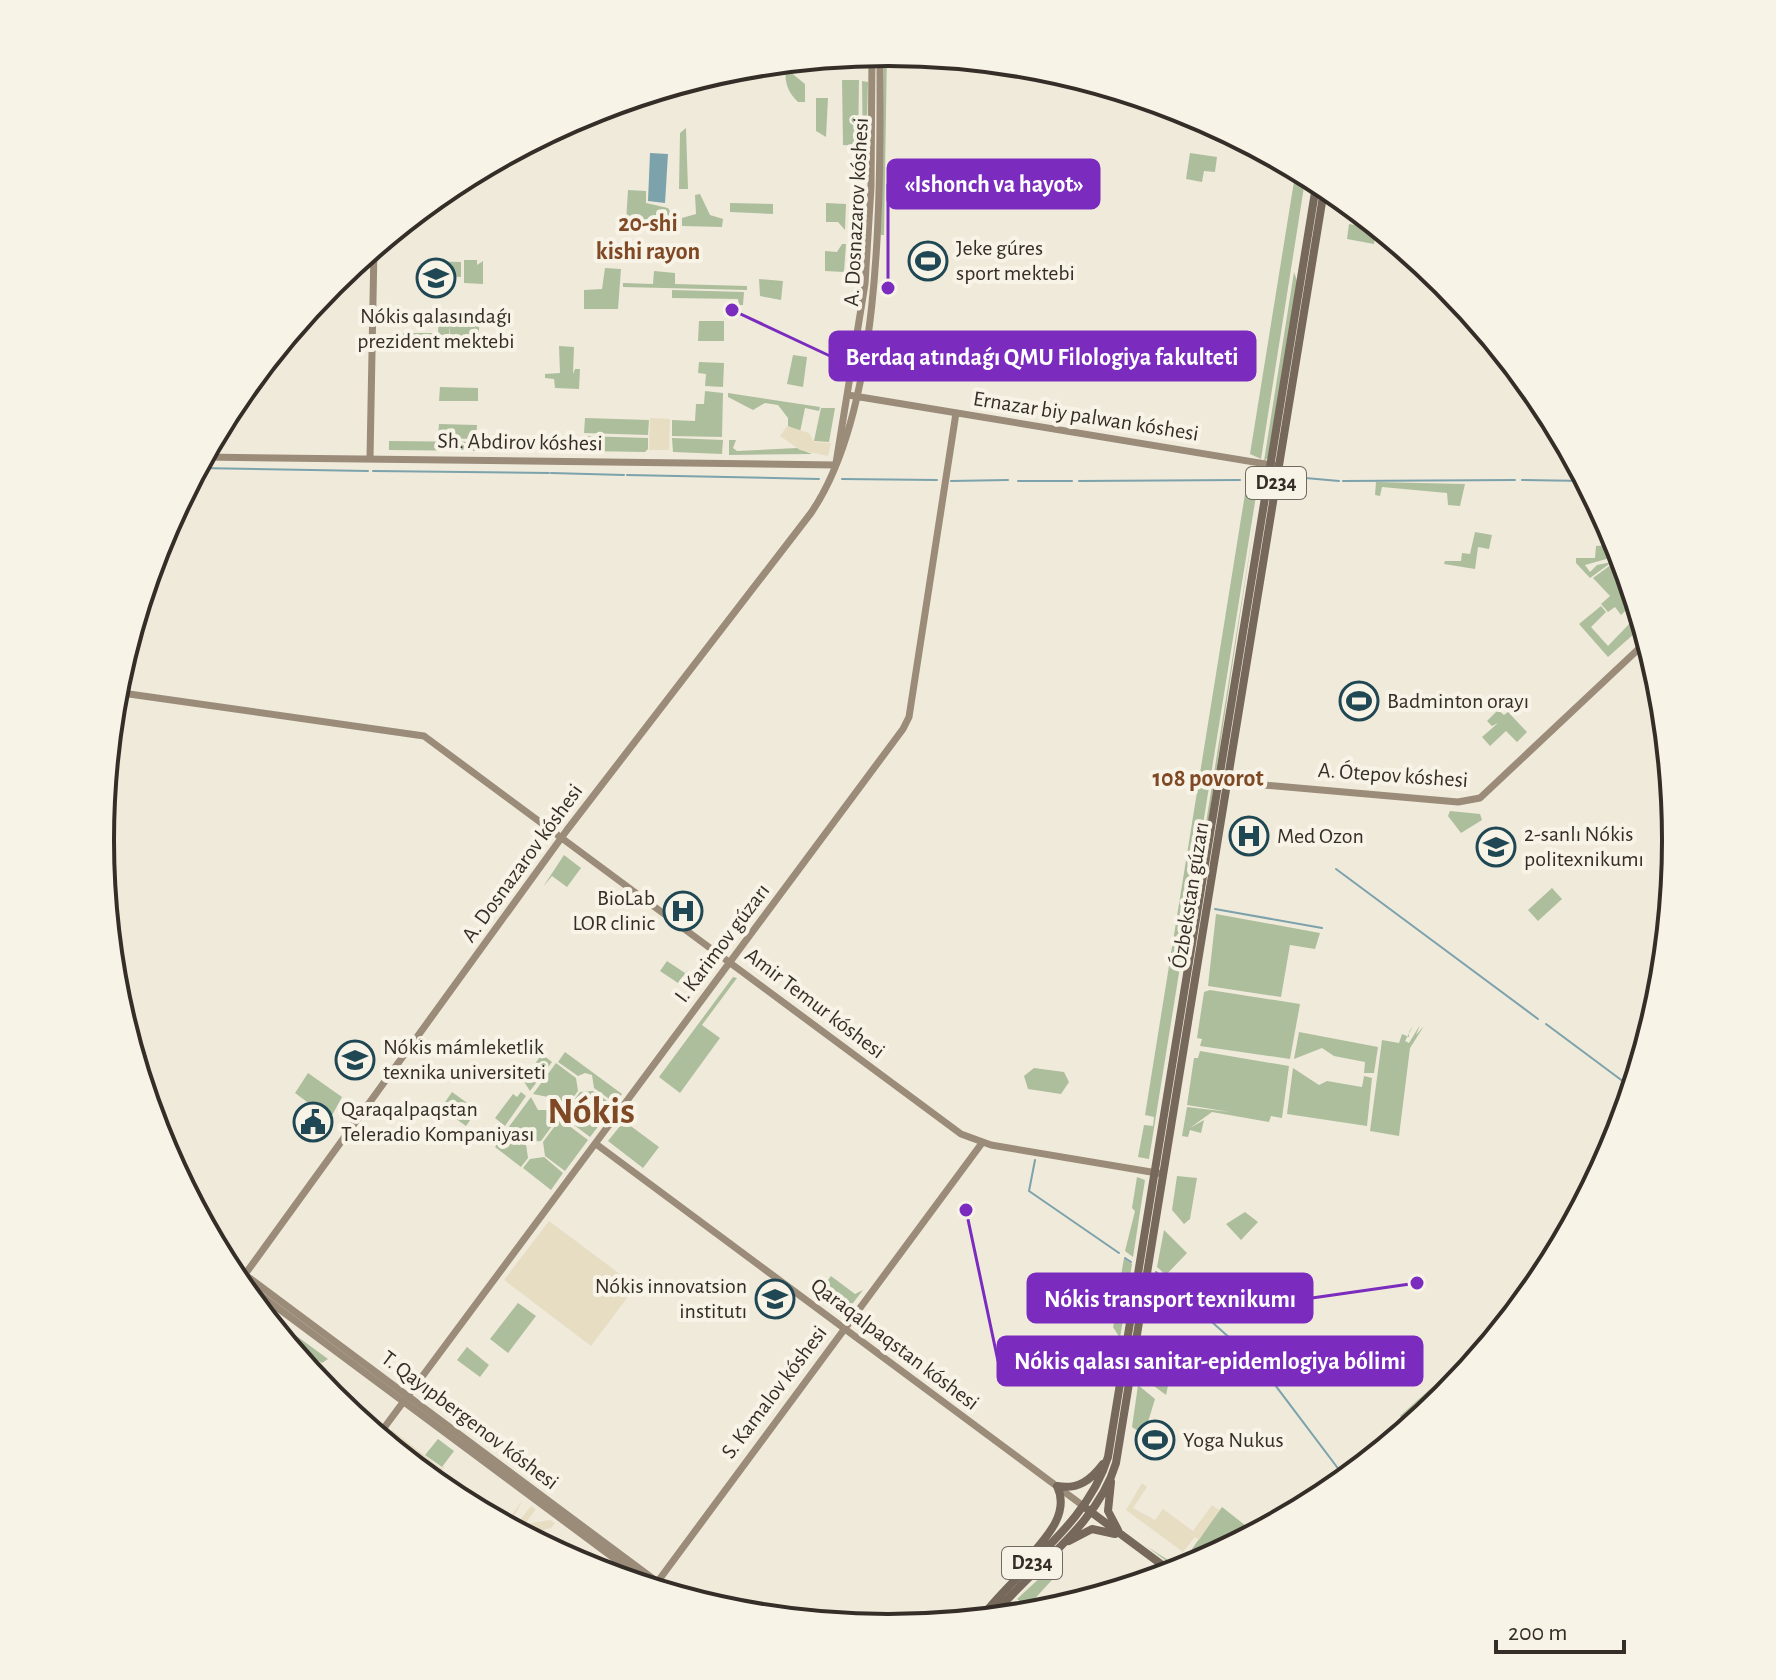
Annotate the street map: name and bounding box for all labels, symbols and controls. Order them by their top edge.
street label: A. Dosnazarov kóshesi [840,117,872,307]
callout: «Ishonch va hayot» [888,160,1099,208]
text: «Ishonch va hayot» [904,173,1084,197]
district label: 20-shi kishi rayon [596,212,700,264]
place label: Jeke gúres sport mektebi [956,237,1075,284]
sports icon: Jeke gúres sport mektebi [907,240,949,282]
school or university icon: Nókis qalasındaǵı prezident mektebi [415,257,457,299]
place label: Nókis qalasındaǵı prezident mektebi [357,305,515,352]
callout: Berdaq atındaǵı QMU Filologiya fakulteti [830,332,1255,380]
text: Berdaq atındaǵı QMU Filologiya fakulteti [845,346,1239,370]
street label: Ernazar biy palwan kóshesi [972,387,1200,445]
street label: Sh. Abdirov kóshesi [437,430,603,454]
road number: D234 [1246,467,1306,499]
sports icon: Badminton orayı [1338,680,1380,722]
place label: Badminton orayı [1387,690,1529,712]
street label: A. Ótepov kóshesi [1317,758,1469,791]
district label: 108 povorot [1152,767,1264,791]
street label: A. Dosnazarov kóshesi [457,780,587,946]
hospital icon: Med Ozon [1228,815,1270,857]
street label: Ózbekstan gúzarı [1167,820,1212,970]
place label: 2-sanlı Nókis politexnikumı [1524,823,1644,870]
place label: Med Ozon [1277,825,1364,847]
school or university icon: 2-sanlı Nókis politexnikumı [1475,826,1517,868]
street label: I. Karimov gúzarı [670,879,774,1007]
place label: BioLab LOR clinic [572,887,656,934]
hospital icon: BioLab LOR clinic [662,890,704,932]
street label: Amir Temur kóshesi [741,943,889,1063]
place label: Nókis mámleketlik texnika universiteti [383,1036,546,1083]
school or university icon: Nókis mámleketlik texnika universiteti [334,1039,376,1081]
district label: Nókis [547,1093,635,1131]
place label: Qaraqalpaqstan Teleradio Kompaniyası [341,1098,534,1145]
public building icon: Qaraqalpaqstan Teleradio Kompaniyası [292,1101,334,1143]
street label: Qaraqalpaqstan kóshesi [807,1274,983,1414]
callout: Nókis transport texnikumı [1028,1274,1312,1322]
place label: Nókis innovatsion institutı [595,1275,747,1322]
school or university icon: Nókis innovatsion institutı [754,1278,796,1320]
text: Nókis transport texnikumı [1044,1288,1296,1312]
street label: S. Kamalov kóshesi [717,1322,831,1462]
callout: Nókis qalası sanitar-epidemlogiya bólimi [998,1337,1422,1385]
street label: T. Qayıpbergenov kóshesi [377,1346,563,1494]
text: Nókis qalası sanitar-epidemlogiya bólimi [1014,1350,1406,1374]
sports icon: Yoga Nukus [1134,1419,1176,1461]
place label: Yoga Nukus [1183,1429,1284,1451]
road number: D234 [1002,1547,1062,1579]
scale bar [1496,1604,1624,1654]
text: 200 m [1508,1621,1567,1645]

